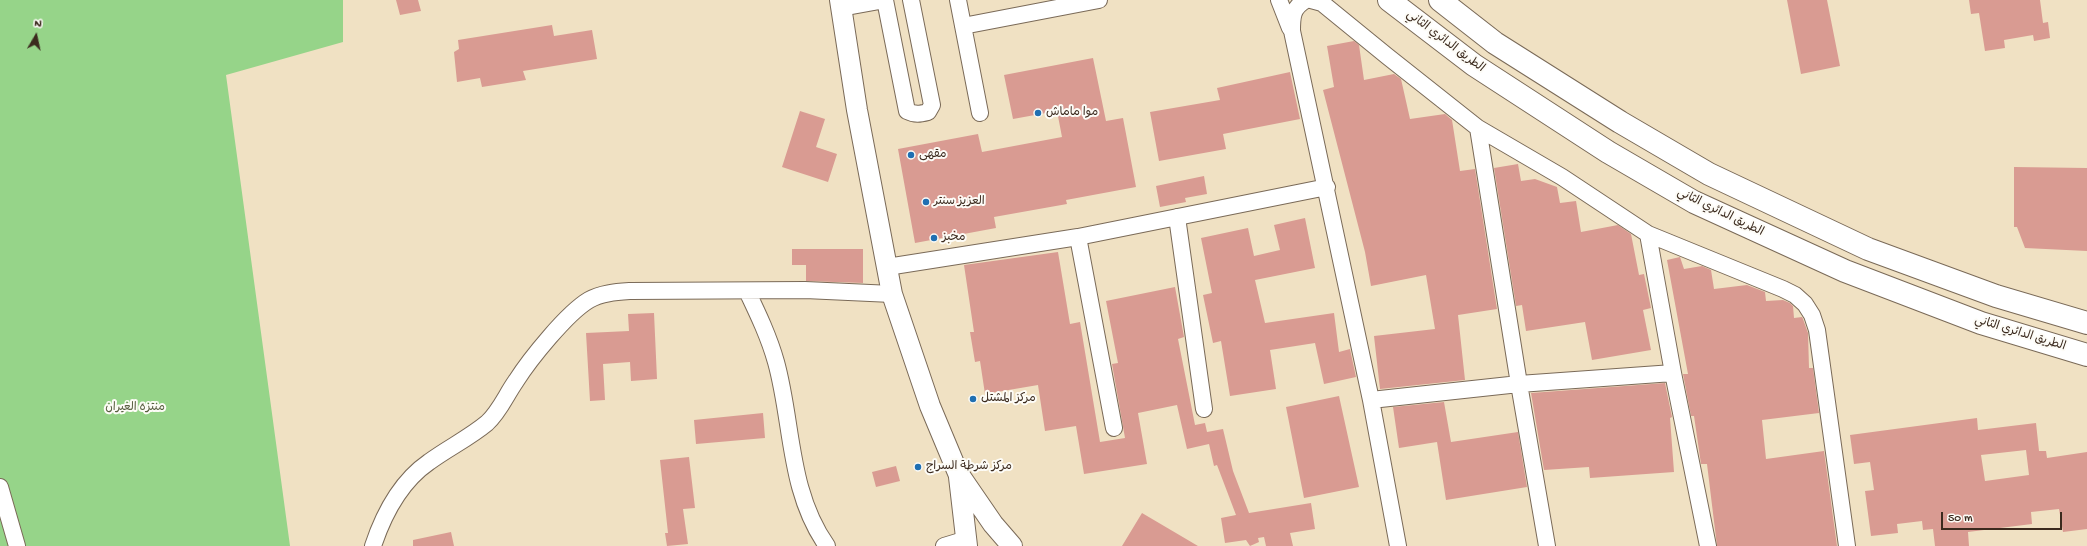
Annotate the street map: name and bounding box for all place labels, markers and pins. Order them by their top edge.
place label: موا ماماش [1046,106,1098,120]
marker: موا ماماش [1033,108,1043,118]
place label: مقهى [919,148,946,162]
marker: مقهى [906,150,916,160]
place label: العزيز سنتر [934,195,985,209]
marker: العزيز سنتر [921,197,931,207]
place label: مخبز [942,231,965,245]
marker: مخبز [929,233,939,243]
place label: مركز المشتل [981,392,1036,406]
marker: مركز المشتل [968,394,978,404]
place label: مركز شرطة السراج [926,460,1012,474]
marker: مركز شرطة السراج [913,462,923,472]

